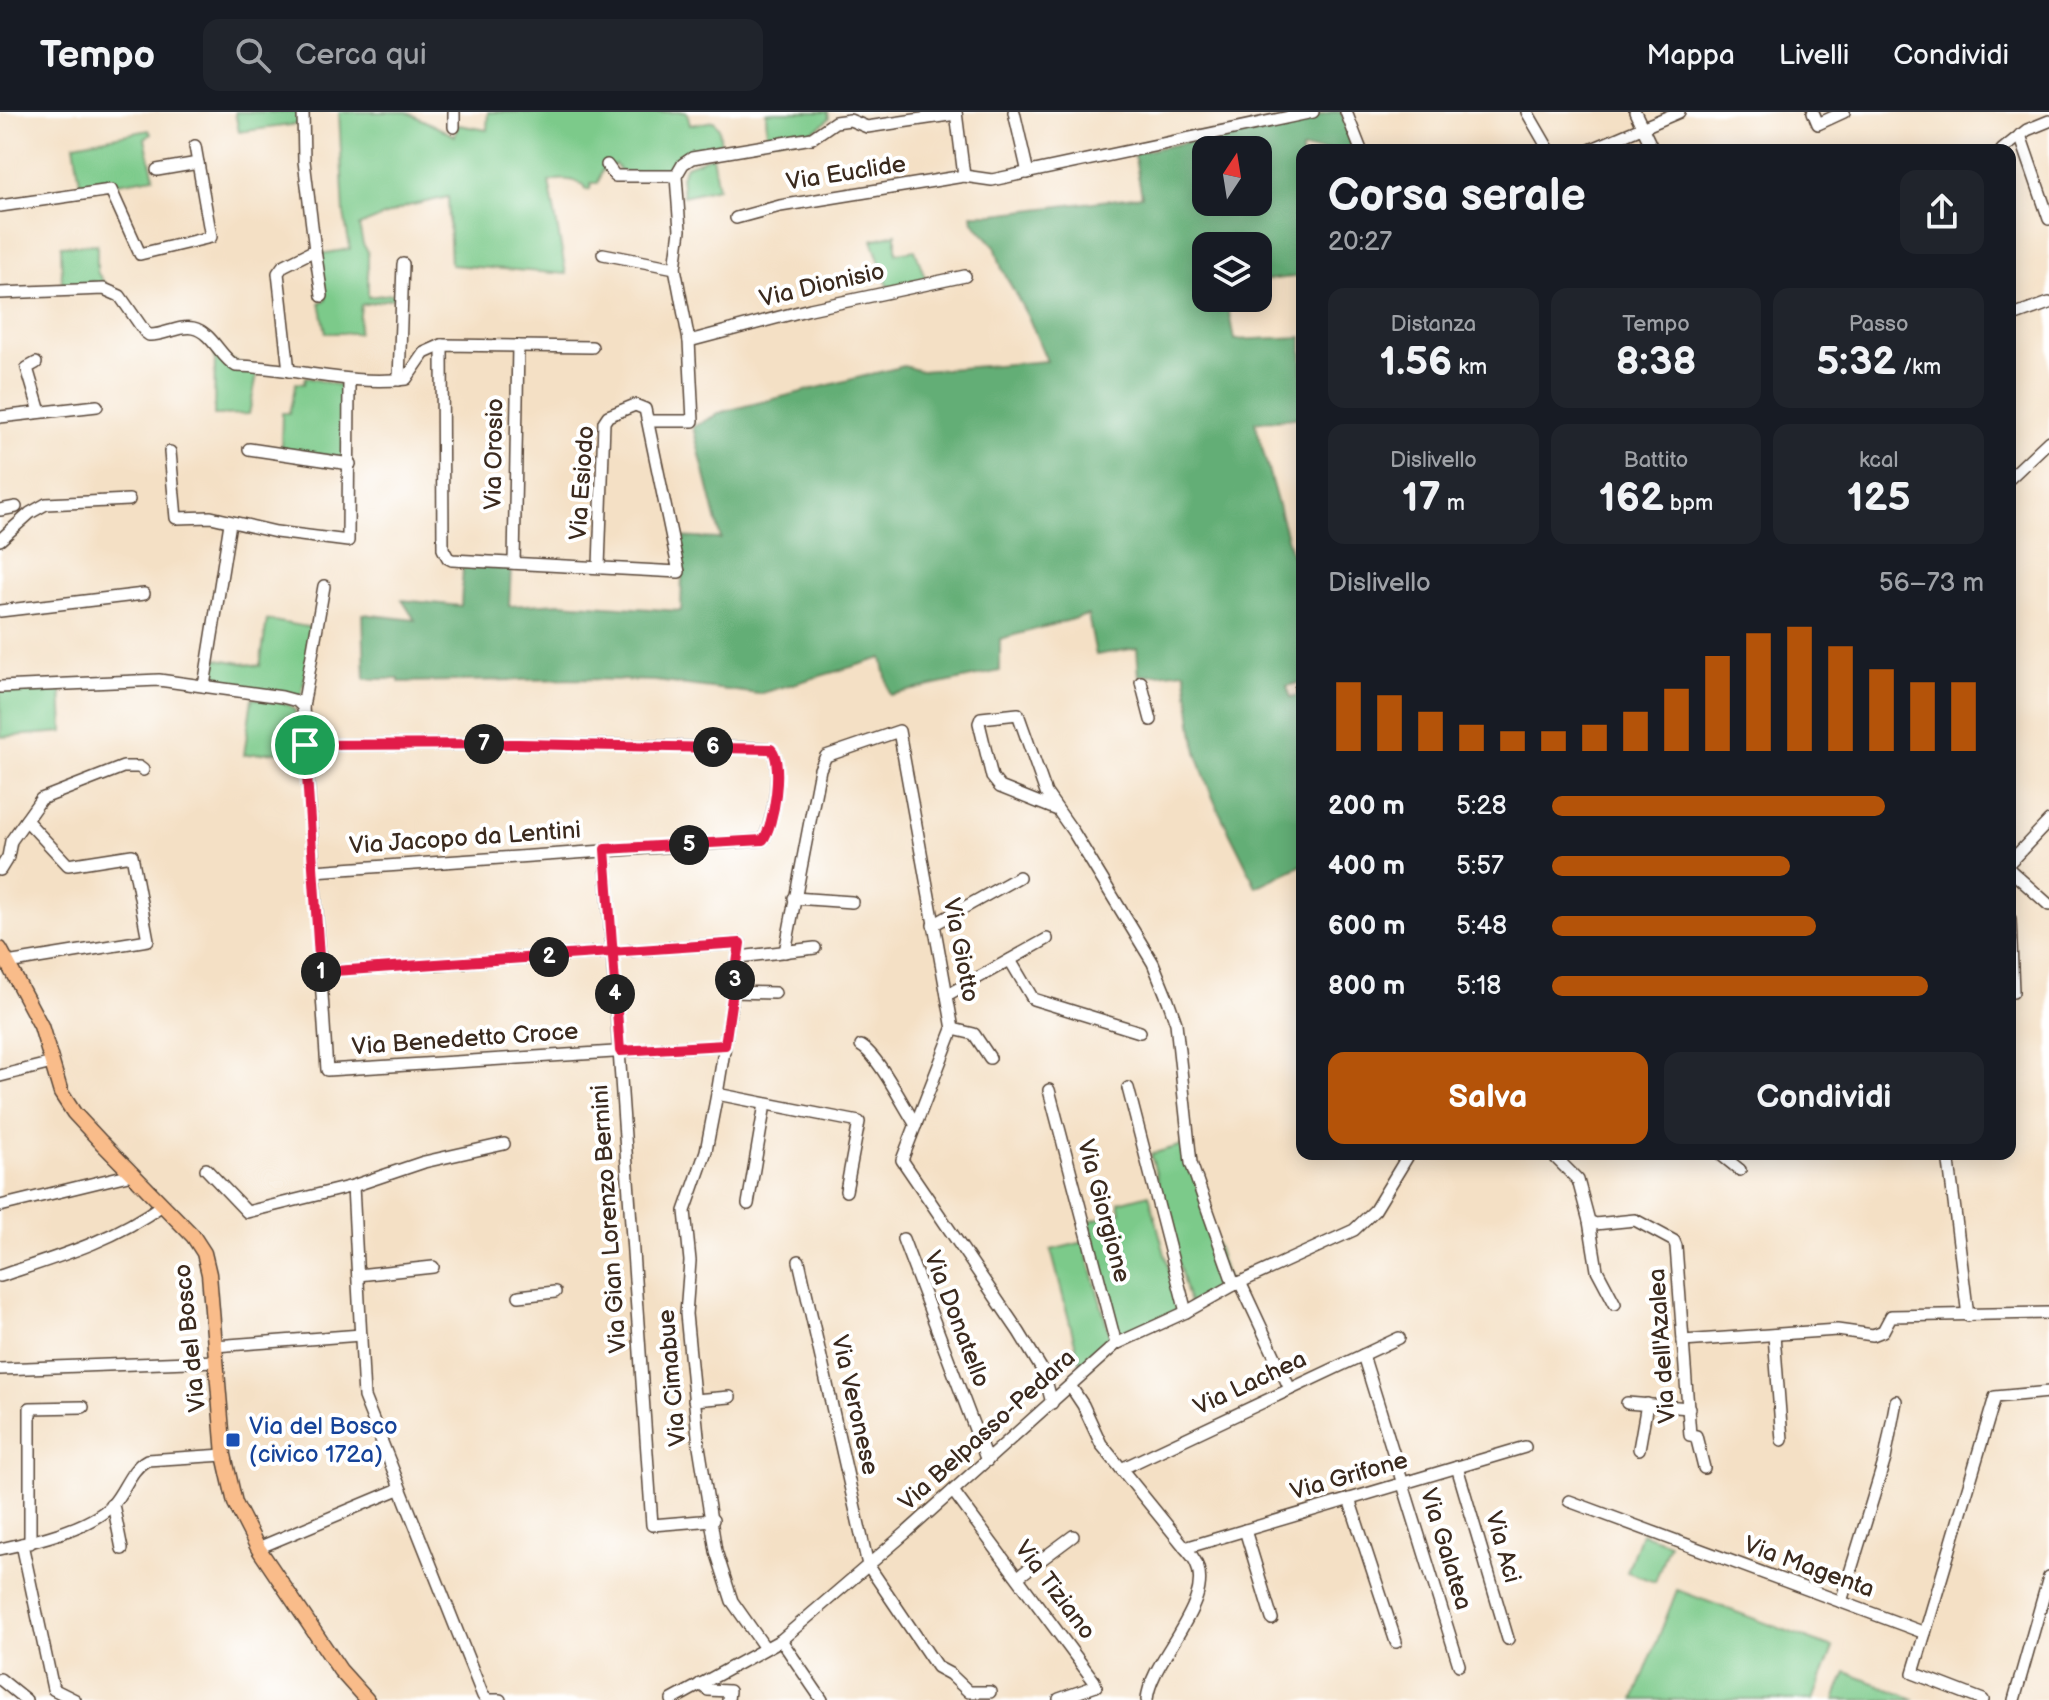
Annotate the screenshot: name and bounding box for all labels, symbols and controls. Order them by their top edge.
search box [203,19,763,91]
text: Tempo [40,33,155,78]
icon: search [231,33,275,77]
text: Cerca qui [295,37,427,73]
text: Mappa [1646,39,1735,72]
text: Livelli [1779,39,1849,72]
text: Condividi [1893,39,2009,72]
north arrow [1192,136,1272,216]
map controls [1192,136,1272,312]
street label: Via Euclide [784,149,908,197]
text: Corsa serale [1328,170,1586,223]
button: share [1900,170,1984,254]
text: 20:27 [1328,227,1392,258]
button: layers [1192,232,1272,312]
street label: Via Dionisio [757,257,887,313]
text: Distanza [1390,311,1476,338]
text: Tempo [1622,311,1690,338]
text: Passo [1849,311,1909,338]
text: 1.56 [1379,338,1452,386]
text: 8:38 [1615,338,1697,386]
text: 5:32 [1816,338,1896,386]
text: km [1452,354,1487,381]
text: /km [1896,354,1941,381]
street label: Via Orosio [479,398,509,510]
street label: Via Esiodo [564,425,600,541]
text: Dislivello [1390,447,1477,474]
text: Battito [1624,447,1688,474]
text: kcal [1859,447,1898,474]
text: 17 [1402,474,1441,522]
text: 162 [1599,474,1664,522]
text: 125 [1847,474,1911,522]
text: m [1441,490,1465,517]
text: bpm [1664,490,1713,517]
text: Dislivello [1328,568,1431,599]
text: 56–73 m [1879,568,1984,599]
pin [271,711,339,779]
icon: arrive [283,723,327,767]
pin: 7 [464,724,504,764]
pin: 6 [693,727,733,767]
text: 7 [478,730,490,757]
text: 6 [706,733,720,760]
text: 200 m [1328,791,1405,822]
text: 5:28 [1456,791,1507,822]
street label: Via Jacopo da Lentini [348,815,582,861]
pin: 5 [669,825,709,865]
text: 5 [683,831,695,858]
text: 400 m [1328,851,1405,882]
text: 5:57 [1456,851,1504,882]
street label: Via Giotto [937,896,985,1004]
text: 600 m [1328,911,1405,942]
text: 5:48 [1456,911,1507,942]
pin: 2 [529,937,569,977]
text: 2 [542,943,556,970]
pin: 1 [301,952,341,992]
text: 1 [316,958,326,985]
pin: 3 [715,960,755,1000]
text: 3 [729,966,741,993]
text: 800 m [1328,971,1405,1002]
text: 5:18 [1456,971,1501,1002]
pin: 4 [595,974,635,1014]
text: 4 [609,980,621,1007]
street label: Via Benedetto Croce [351,1017,579,1061]
button: Salva [1328,1052,1648,1144]
button: Condividi [1664,1052,1984,1144]
street label: Via Gian Lorenzo Bernini [585,1084,633,1354]
street label: Via Giorgione [1071,1136,1137,1286]
street label: Via Donatello [918,1247,996,1391]
street label: Via del Bosco [168,1263,212,1413]
street label: Via dell'Azalea [1642,1267,1682,1425]
street label: Via Cimabue [652,1308,692,1448]
street label: Via Veronese [825,1332,885,1478]
street label: Via Belpasso-Pedara [893,1343,1081,1517]
street label: Via Lachea [1189,1344,1311,1422]
place label: Via del Bosco (civico 172a) [249,1412,398,1469]
marker: Via del Bosco (civico 172a) [224,1431,242,1449]
street label: Via Grifone [1287,1445,1411,1507]
street label: Via Galatea [1414,1485,1478,1613]
street label: Via Aci [1479,1508,1527,1586]
street label: Via Magenta [1740,1530,1878,1604]
street label: Via Tiziano [1008,1535,1102,1645]

